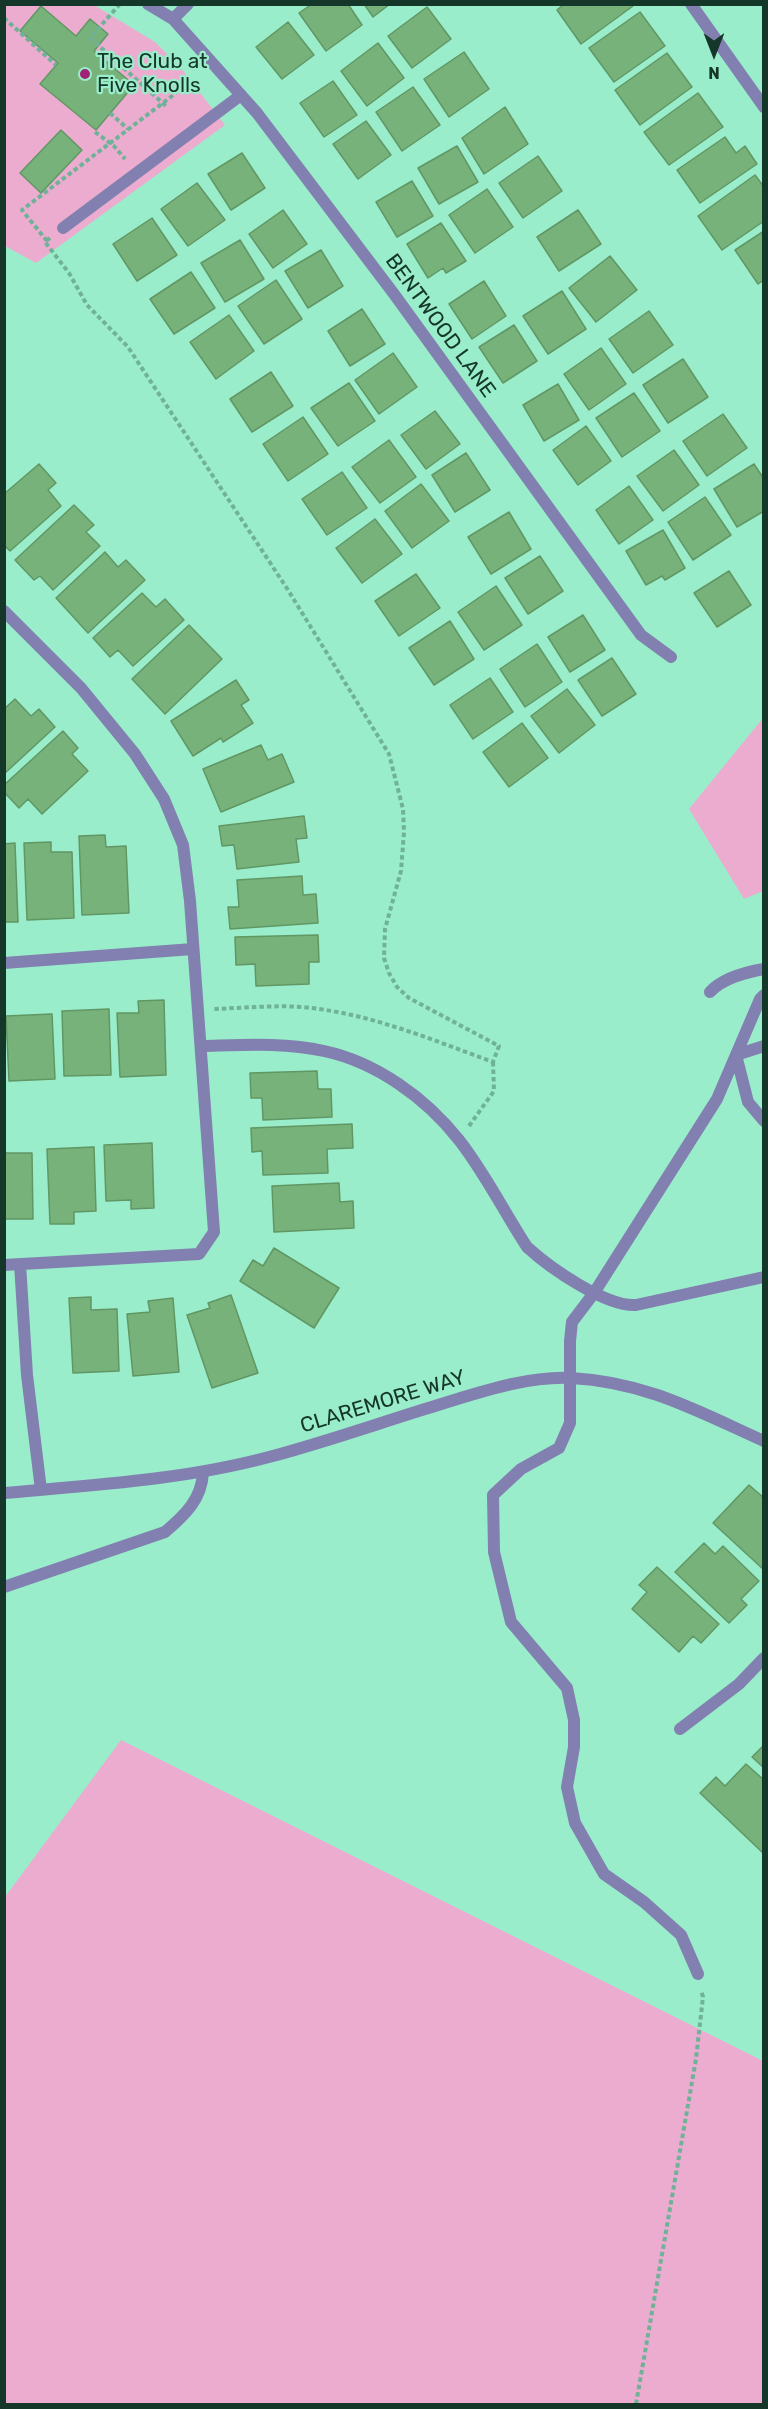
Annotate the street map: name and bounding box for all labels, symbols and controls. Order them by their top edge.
north arrow [684,24,744,84]
place label: The Club at Five Knolls [97,49,208,99]
text: N [708,63,720,82]
marker: The Club at Five Knolls [78,67,92,81]
street label: BENTWOOD LANE [379,249,501,403]
street label: CLAREMORE WAY [297,1365,469,1439]

